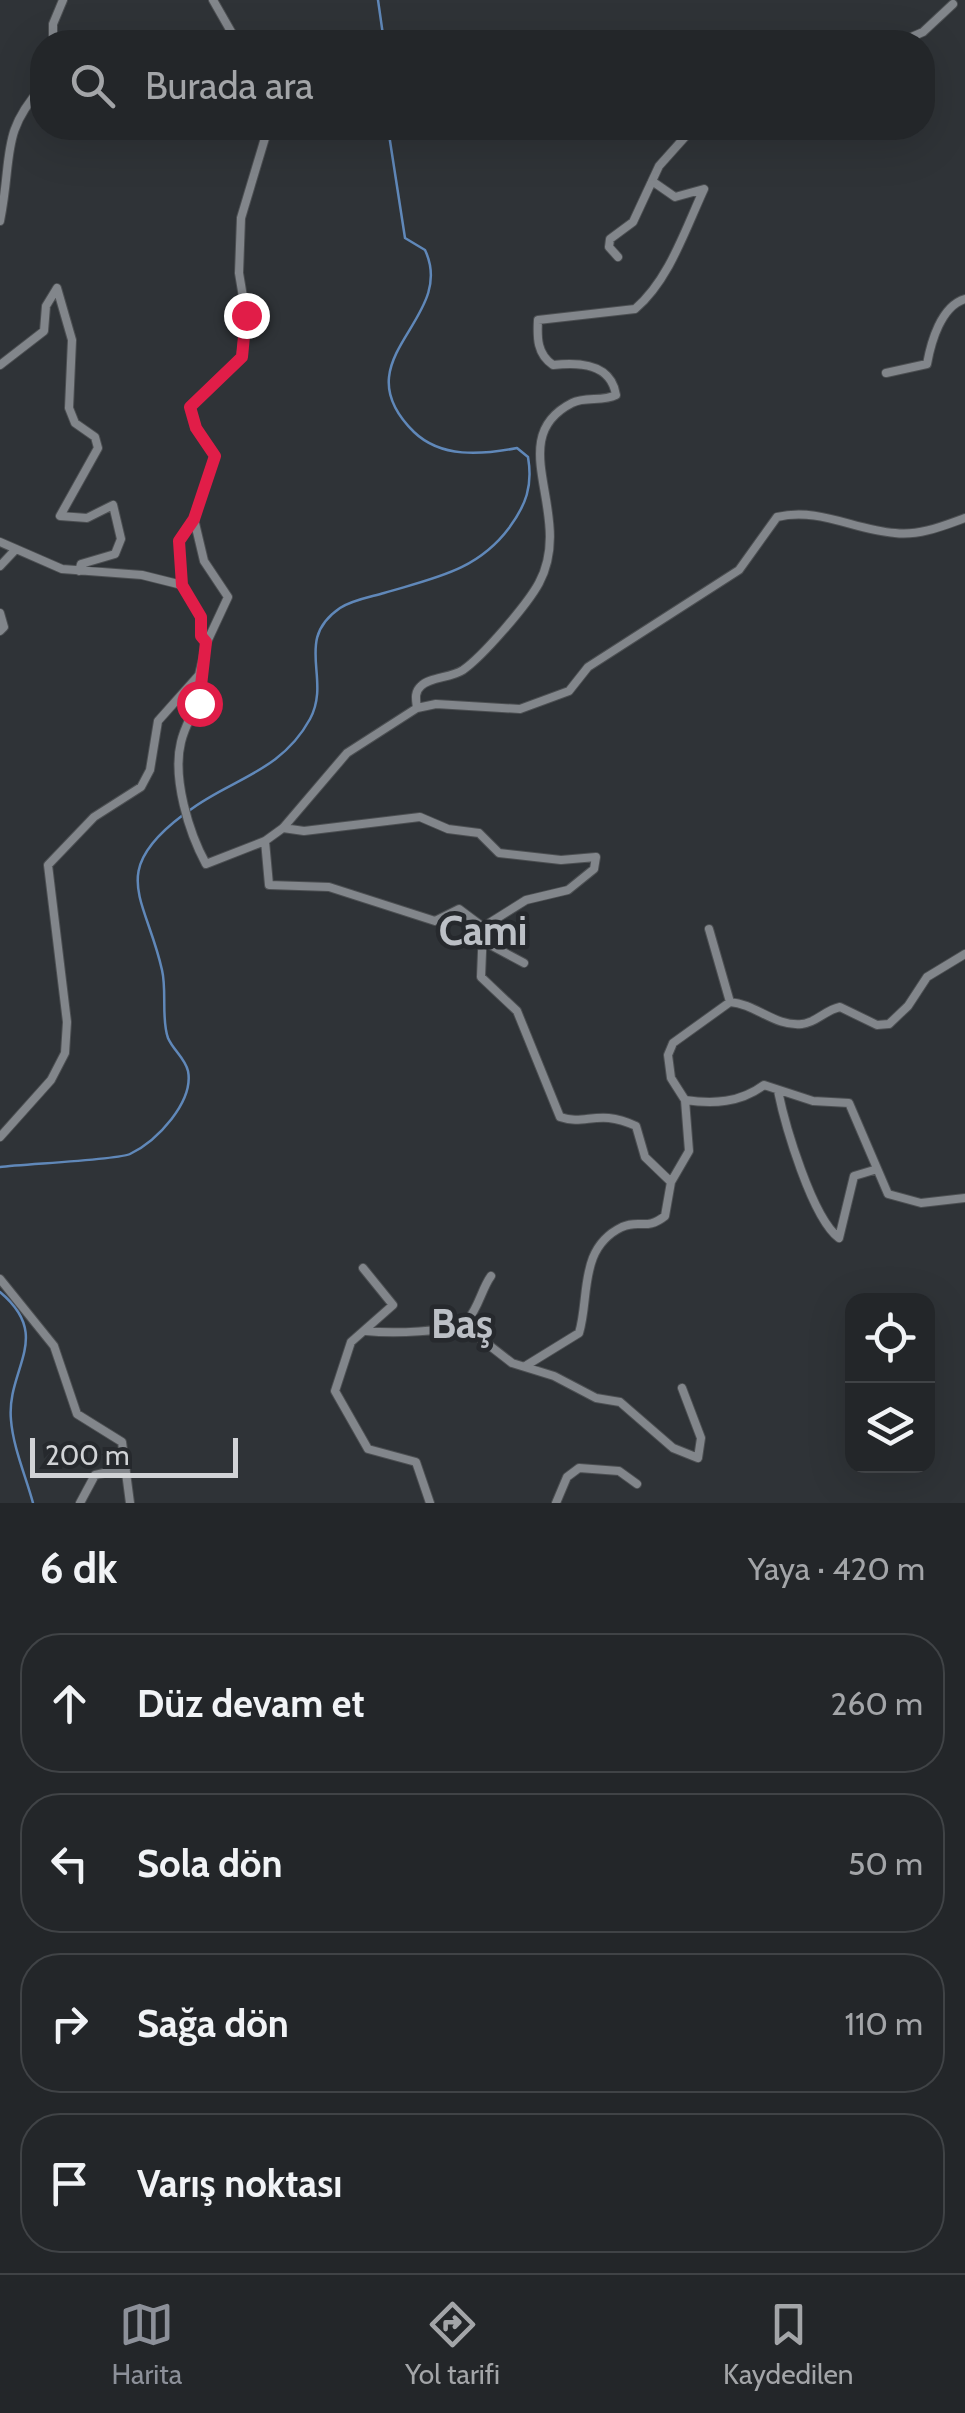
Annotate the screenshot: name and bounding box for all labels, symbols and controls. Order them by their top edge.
search box [30,30,935,140]
icon: search [65,58,120,113]
text: Burada ara [145,62,314,109]
route end [224,293,270,339]
route start [177,681,223,727]
district label: Cami [439,906,527,955]
map controls [845,1293,935,1473]
button: locate [845,1293,935,1383]
district label: Baş [431,1299,493,1348]
button: layers [845,1383,935,1473]
scale bar [30,1433,238,1478]
text: 200 m [45,1438,130,1472]
text: 6 dk [40,1542,117,1594]
text: Yaya · 420 m [748,1549,925,1588]
icon: ahead [42,1676,97,1731]
text: Düz devam et [137,1680,364,1727]
text: 260 m [830,1684,923,1723]
icon: left [42,1836,97,1891]
text: Sola dön [137,1840,283,1887]
text: 50 m [848,1844,923,1883]
icon: right [42,1996,97,2051]
text: Sağa dön [137,2000,289,2047]
text: 110 m [845,2004,923,2043]
icon: arrive [42,2156,97,2211]
text: Varış noktası [137,2160,342,2207]
tab: Harita [112,2297,182,2391]
tab: Yol tarifi [405,2297,500,2391]
tab: Kaydedilen [723,2297,853,2391]

